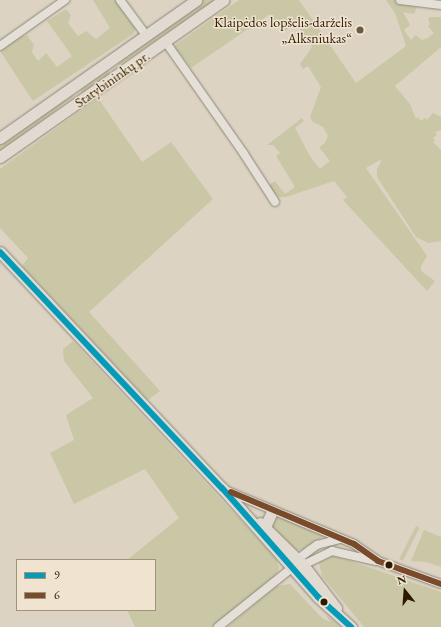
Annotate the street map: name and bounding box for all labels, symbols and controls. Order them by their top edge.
place label: Klaipėdos lopšelis-darželis „Alksniukas“ [214,14,352,46]
marker: Klaipėdos lopšelis-darželis „Alksniukas“ [355,25,365,35]
street label: Statybininkų pr. [71,47,153,111]
legend [16,559,156,611]
unlabelled marker [384,560,394,570]
text: 9 [54,567,60,583]
north arrow [385,571,425,611]
text: N [395,572,408,588]
text: 6 [54,587,60,603]
unlabelled marker [319,597,329,607]

